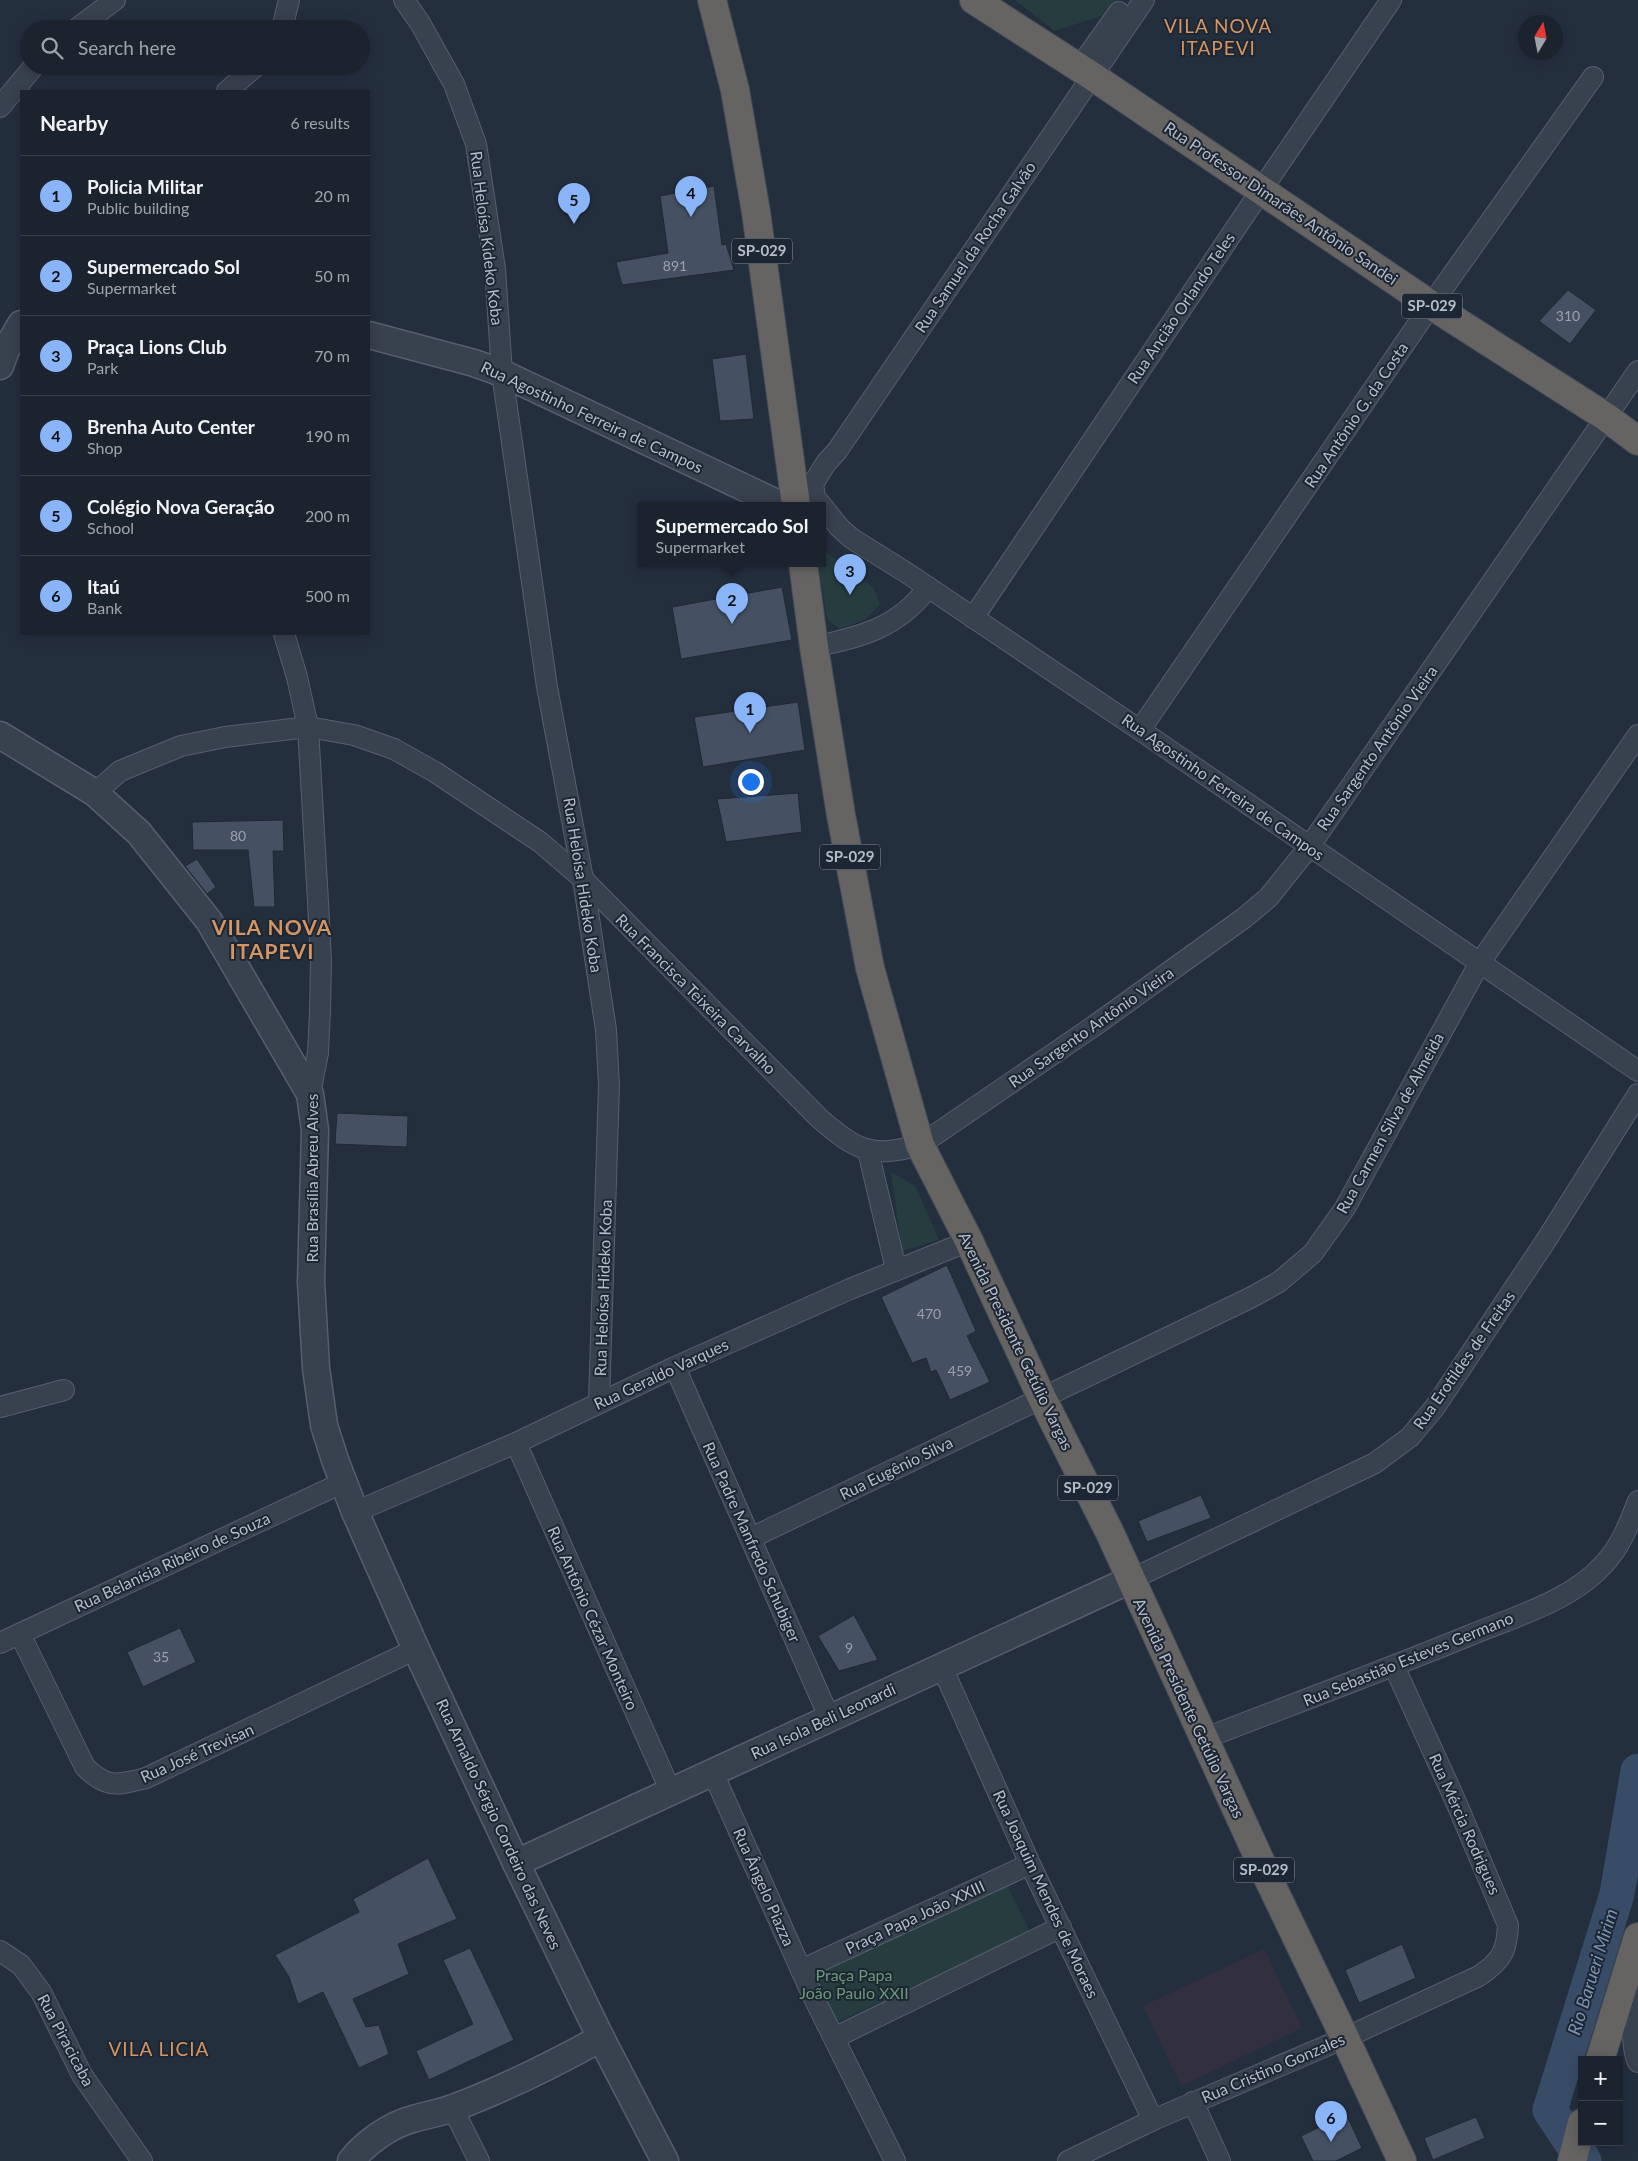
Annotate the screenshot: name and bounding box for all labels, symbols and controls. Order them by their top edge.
district label: VILA NOVA ITAPEVI [1164,14,1272,59]
north arrow [1518,15,1563,60]
search box [20,20,370,75]
icon: search [38,34,66,62]
text: Search here [78,36,176,59]
text: Nearby [40,110,108,135]
text: 6 results [290,113,350,132]
street label: Rua Professor Dimarães Antônio Sandei [1161,117,1402,288]
street label: Rua Heloísa Kideko Koba [467,150,508,326]
street label: Rua Samuel da Rocha Galvão [910,158,1039,336]
text: Policia Militar [87,175,203,198]
pin: 4 [675,176,707,217]
pin: 5 [558,183,590,224]
text: 1 [51,186,61,205]
text: 20 m [314,186,350,205]
text: Public building [87,198,189,217]
street label: Rua Ancião Orlando Teles [1123,228,1238,387]
road number: SP-029 [732,238,792,264]
text: Supermercado Sol [87,255,240,278]
house number: 891 [663,257,687,274]
text: 2 [51,266,61,285]
text: 50 m [314,266,350,285]
text: Supermarket [87,278,176,297]
road number: SP-029 [1402,294,1462,318]
house number: 310 [1556,307,1580,324]
text: Praça Lions Club [87,335,227,358]
street label: Rua Antônio G. da Costa [1300,338,1411,491]
text: 3 [51,346,61,365]
text: 70 m [314,346,350,365]
street label: Rua Agostinho Ferreira de Campos [478,357,706,476]
text: Park [87,358,118,377]
text: Brenha Auto Center [87,415,255,438]
text: 4 [51,426,61,445]
text: 190 m [305,426,350,445]
text: Shop [87,438,123,457]
text: Colégio Nova Geração [87,495,275,518]
popup [638,502,826,567]
text: 5 [51,506,61,525]
text: 200 m [305,506,350,525]
text: Supermercado Sol [655,514,809,537]
text: School [87,518,134,537]
text: Supermarket [655,537,745,556]
pin: 3 [834,554,866,595]
text: Itaú [87,575,120,598]
pin: 2 [716,583,748,624]
text: 6 [51,586,61,605]
text: 500 m [305,586,350,605]
text: Bank [87,598,122,617]
street label: Rua Sargento Antônio Vieira [1312,662,1441,834]
pin: 1 [734,692,766,733]
street label: Rua Agostinho Ferreira de Campos [1119,709,1328,864]
your location [738,769,764,795]
street label: Rua Heloísa Hideko Koba [560,796,607,974]
house number: 80 [230,827,246,844]
road number: SP-029 [820,844,880,870]
street label: Rua Francisca Teixeira Carvalho [612,910,780,1078]
district label: VILA NOVA ITAPEVI [211,914,332,963]
street label: Rua Sargento Antônio Vieira [1005,962,1177,1091]
street label: Rua Carmen Silva de Almeida [1332,1029,1447,1217]
street label: Rua Brasília Abreu Alves [302,1094,321,1262]
street label: Rua Heloísa Hideko Koba [590,1199,615,1377]
street label: Avenida Presidente Getúlio Vargas [955,1229,1078,1453]
street label: Rua Erotildes de Freitas [1409,1287,1519,1433]
house number: 470 [917,1305,941,1322]
street label: Rua Geraldo Varques [591,1334,731,1413]
house number: 459 [948,1362,972,1379]
street label: Rua Eugênio Silva [836,1432,955,1503]
street label: Rua Padre Manfredo Schubiger [700,1439,805,1645]
road number: SP-029 [1058,1476,1118,1500]
street label: Rua Belanísia Ribeiro de Souza [71,1508,273,1615]
street label: Rua Antônio Cézar Monteiro [544,1523,643,1713]
street label: Avenida Presidente Getúlio Vargas [1130,1595,1249,1821]
street label: Rua Sebastião Esteves Germano [1300,1608,1516,1709]
house number: 9 [845,1639,853,1656]
house number: 35 [153,1648,169,1665]
street label: Rua Isola Beli Leonardi [747,1679,898,1762]
street label: Rua Arnaldo Sérgio Cordeiro das Neves [433,1696,566,1952]
street label: Rua José Trevisan [137,1719,256,1786]
street label: Rua Mércia Rodrigues [1426,1750,1505,1897]
street label: Rua Joaquim Mendes de Moraes [990,1787,1103,2001]
street label: Rua Ângelo Piazza [730,1825,799,1949]
road number: SP-029 [1234,1858,1294,1882]
street label: Praça Papa João XXIII [842,1876,987,1957]
water label: Rio Barueri Mirim [1562,1906,1622,2037]
park label: Praça Papa João Paulo XXII [799,1965,909,2002]
street label: Rua Piracicaba [34,1990,99,2089]
street label: Rua Cristino Gonzales [1198,2029,1347,2106]
district label: VILA LICIA [109,2037,209,2060]
map controls [1578,2056,1623,2146]
button: + [1578,2056,1623,2101]
pin: 6 [1315,2101,1347,2142]
button: − [1578,2101,1623,2146]

